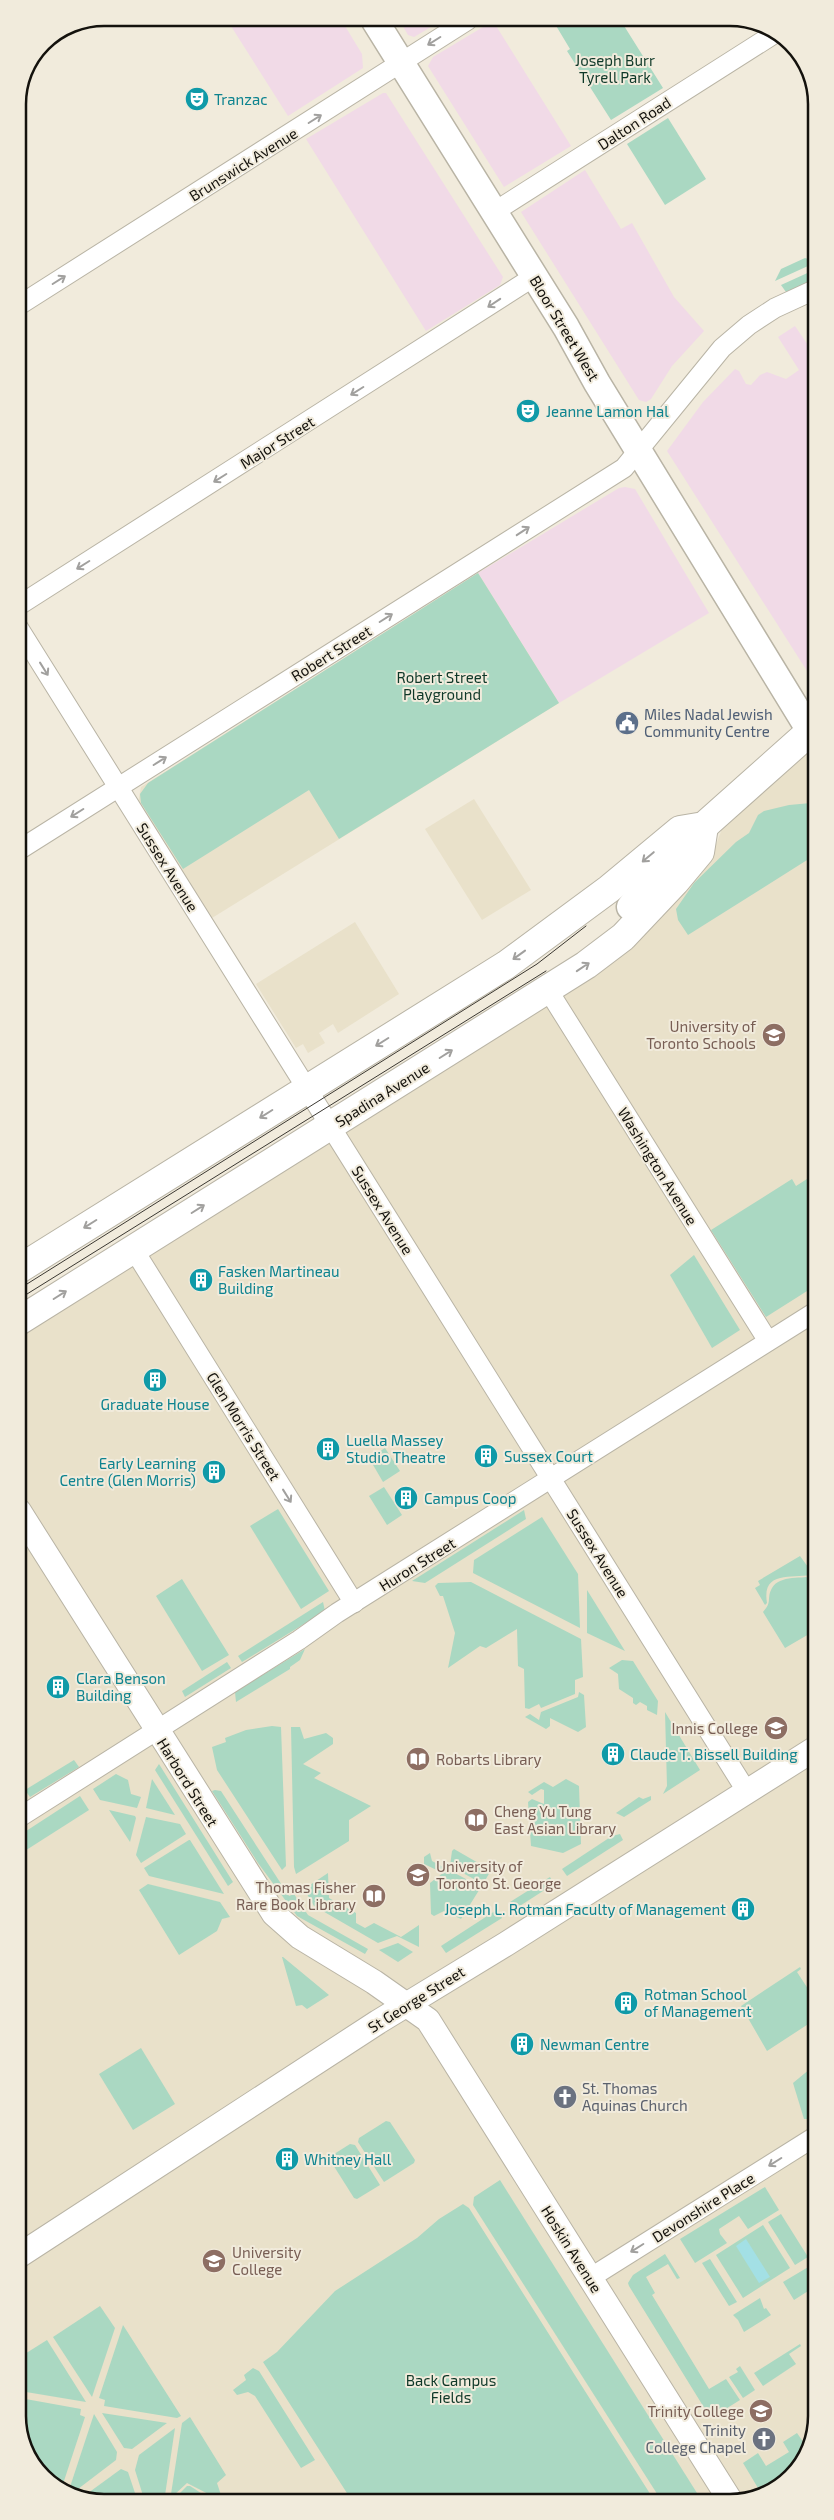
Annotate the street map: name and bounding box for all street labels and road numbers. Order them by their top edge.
street label: Dalton Road [594,93,674,153]
street label: Brunswick Avenue [185,123,301,205]
street label: Bloor Street West [526,272,604,384]
street label: Major Street [236,412,318,473]
street label: Robert Street [288,621,375,685]
street label: Sussex Avenue [133,819,203,915]
street label: Spadina Avenue [331,1058,433,1130]
street label: Washington Avenue [614,1104,702,1228]
street label: Sussex Avenue [348,1162,418,1258]
street label: Glen Morris Street [203,1369,285,1484]
street label: Sussex Avenue [563,1505,633,1601]
street label: Huron Street [375,1533,459,1595]
street label: Harbord Street [154,1734,222,1830]
street label: St George Street [364,1962,468,2036]
street label: Devonshire Place [649,2168,757,2246]
street label: Hoskin Avenue [538,2202,606,2296]

